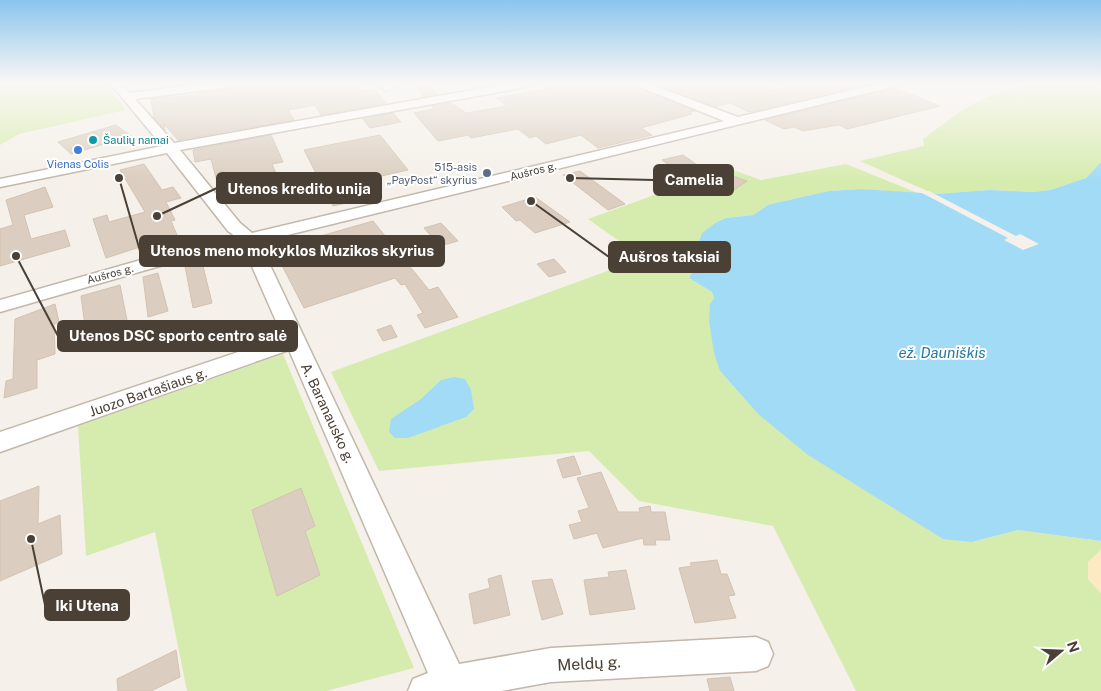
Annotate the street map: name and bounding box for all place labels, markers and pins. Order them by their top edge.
place label: Šaulių namai [103,133,169,146]
marker: Šaulių namai [87,134,99,146]
marker: Vienas Colis [72,144,84,156]
place label: Vienas Colis [47,158,110,170]
place label: 515-asis „PayPost“ skyrius [387,161,477,186]
callout: Camelia [654,165,733,195]
marker: 515-asis „PayPost“ skyrius [481,167,493,179]
callout: Utenos kredito unija [217,173,381,203]
callout: Utenos meno mokyklos Muzikos skyrius [140,236,444,266]
callout: Aušros taksiai [609,242,730,272]
callout: Utenos DSC sporto centro salė [58,321,297,351]
callout: Iki Utena [45,590,129,620]

